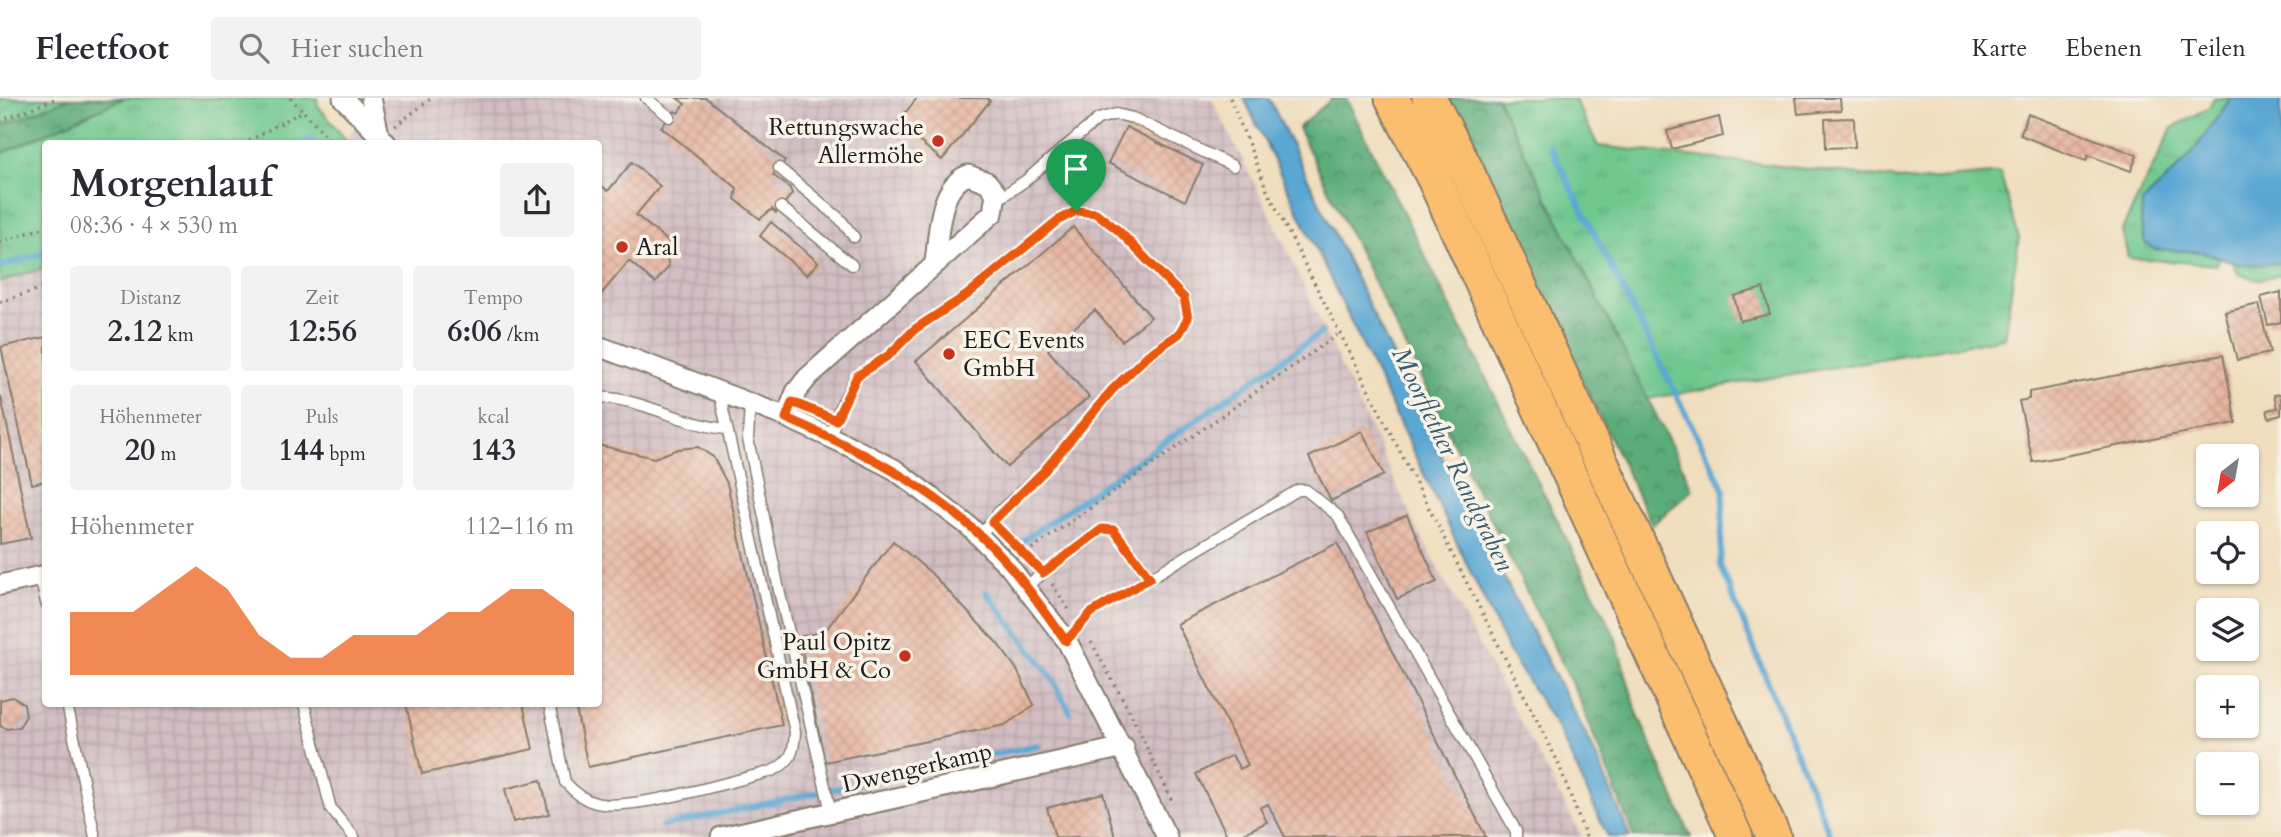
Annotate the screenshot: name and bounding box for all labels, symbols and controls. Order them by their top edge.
search box [211,17,701,80]
text: Fleetfoot [35,26,169,71]
icon: search [235,29,273,67]
text: Hier suchen [291,31,424,66]
text: Karte [1972,32,2027,65]
text: Ebenen [2065,32,2142,65]
text: Teilen [2180,32,2246,65]
place label: Rettungswache Allermöhe [768,111,924,172]
marker: Rettungswache Allermöhe [930,133,946,149]
pin [1046,139,1106,211]
icon: arrive [1057,150,1095,188]
text: Morgenlauf [70,158,273,210]
button: share [500,163,574,237]
text: 08:36 · 4 × 530 m [70,210,238,241]
place label: Aral [636,231,678,264]
marker: Aral [614,239,630,255]
text: Distanz [120,285,181,311]
text: Zeit [305,285,339,311]
text: Tempo [464,285,523,311]
text: 2.12 [108,311,162,352]
text: 12:56 [287,311,357,352]
text: 6:06 [447,311,502,352]
text: km [162,322,194,348]
text: /km [502,322,539,348]
place label: EEC Events GmbH [963,324,1085,385]
water label: Moorflether Randgraben [1383,341,1523,577]
marker: EEC Events GmbH [941,346,957,362]
text: Höhenmeter [100,404,202,430]
text: Puls [306,404,338,430]
text: kcal [477,404,509,430]
text: 20 [125,430,155,471]
text: 144 [278,430,324,471]
text: 143 [470,430,516,471]
text: m [155,441,177,467]
text: bpm [324,441,366,467]
north arrow [2196,444,2259,508]
map controls [2196,444,2259,815]
text: Höhenmeter [70,511,194,542]
text: 112–116 m [465,511,574,542]
button: locate [2196,521,2259,584]
button: layers [2196,598,2259,661]
place label: Paul Opitz GmbH & Co [757,626,891,687]
marker: Paul Opitz GmbH & Co [897,648,913,664]
button: + [2196,675,2259,738]
street label: Dwengerkamp [839,735,995,801]
button: − [2196,752,2259,815]

